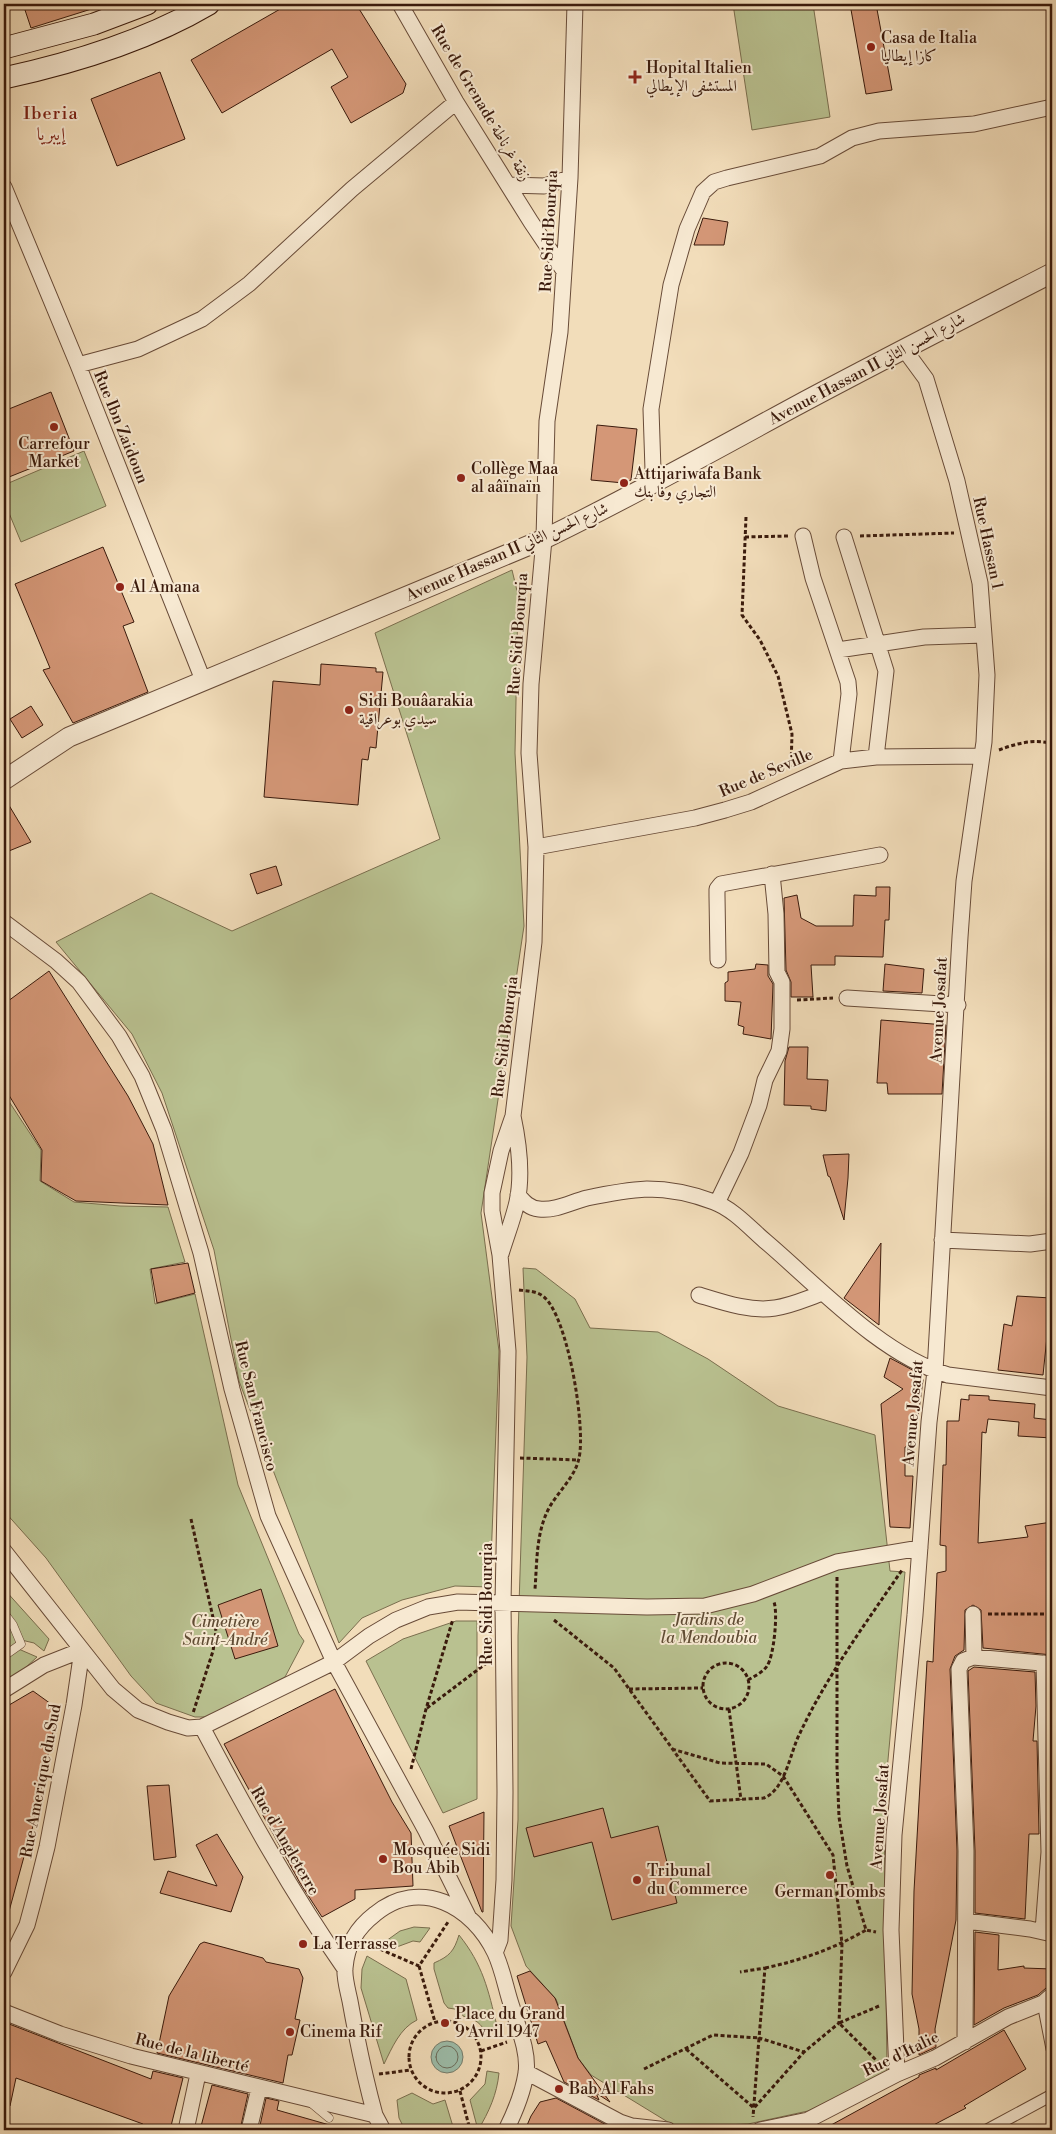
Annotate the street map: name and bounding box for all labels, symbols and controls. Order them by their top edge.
street label: Rue de Grenade زنقة غرناطة [426,21,536,185]
place label: Casa de Italia كازا إيطاليا [881,28,978,66]
marker: Casa de Italia كازا إيطاليا [865,41,877,53]
place label: Hopital Italien المستشفى الإيطالي [646,58,752,98]
marker: Hopital Italien المستشفى الإيطالي [628,70,642,84]
district label: Iberia إيبريا [23,102,79,146]
street label: Rue Sidi Bourqia [536,168,562,293]
street label: Avenue Hassan II شارع الحسن الثاني [764,309,970,433]
street label: Rue Ibn Zaidoun [89,368,153,487]
marker: Carrefour Market [48,421,60,433]
place label: Carrefour Market [18,434,90,472]
place label: Collège Maa al aâïnaïn [471,459,559,497]
place label: Attijariwafa Bank التجاري وفا بنك [633,464,762,504]
marker: Collège Maa al aâïnaïn [455,472,467,484]
marker: Attijariwafa Bank التجاري وفا بنك [618,477,630,489]
street label: Rue Hassan 1 [968,495,1008,591]
street label: Avenue Hassan II شارع الحسن الثاني [402,498,613,609]
street label: Rue Sidi Bourqia [504,571,532,696]
place label: Al Amana [129,577,201,597]
marker: Al Amana [114,581,126,593]
place label: Sidi Bouâarakia سيدي بوعراقية [359,691,474,731]
marker: Sidi Bouâarakia سيدي بوعراقية [343,704,355,716]
street label: Rue de Seville [716,744,816,802]
street label: Avenue Josafat [926,956,952,1065]
street label: Rue Sidi Bourqia [488,974,522,1099]
street label: Rue San Francisco [230,1339,282,1473]
street label: Avenue Josafat [898,1359,928,1468]
street label: Rue Sidi Bourqia [477,1542,497,1665]
park label: Jardins de la Mendoubia [661,1610,757,1648]
park label: Cimetière Saint-André [183,1612,269,1650]
street label: Rue Amerique du Sud [16,1702,66,1860]
street label: Avenue Josafat [866,1763,894,1872]
street label: Rue d'Angleterre [246,1783,324,1899]
place label: Mosquée Sidi Bou Abib [392,1840,490,1878]
marker: Mosquée Sidi Bou Abib [377,1853,389,1865]
place label: Tribunal du Commerce [647,1861,747,1899]
marker: German Tombs [824,1869,836,1881]
marker: Tribunal du Commerce [631,1874,643,1886]
place label: German Tombs [775,1882,886,1902]
place label: La Terrasse [313,1934,397,1954]
marker: La Terrasse [297,1938,309,1950]
place label: Place du Grand 9 Avril 1947 [455,2004,565,2042]
marker: Place du Grand 9 Avril 1947 [439,2017,451,2029]
place label: Cinema Rif [300,2022,383,2042]
marker: Cinema Rif [284,2026,296,2038]
street label: Rue d'Italie [860,2027,942,2081]
street label: Rue de la liberté [133,2029,251,2077]
place label: Bab Al Fahs [568,2079,654,2099]
marker: Bab Al Fahs [553,2083,565,2095]

